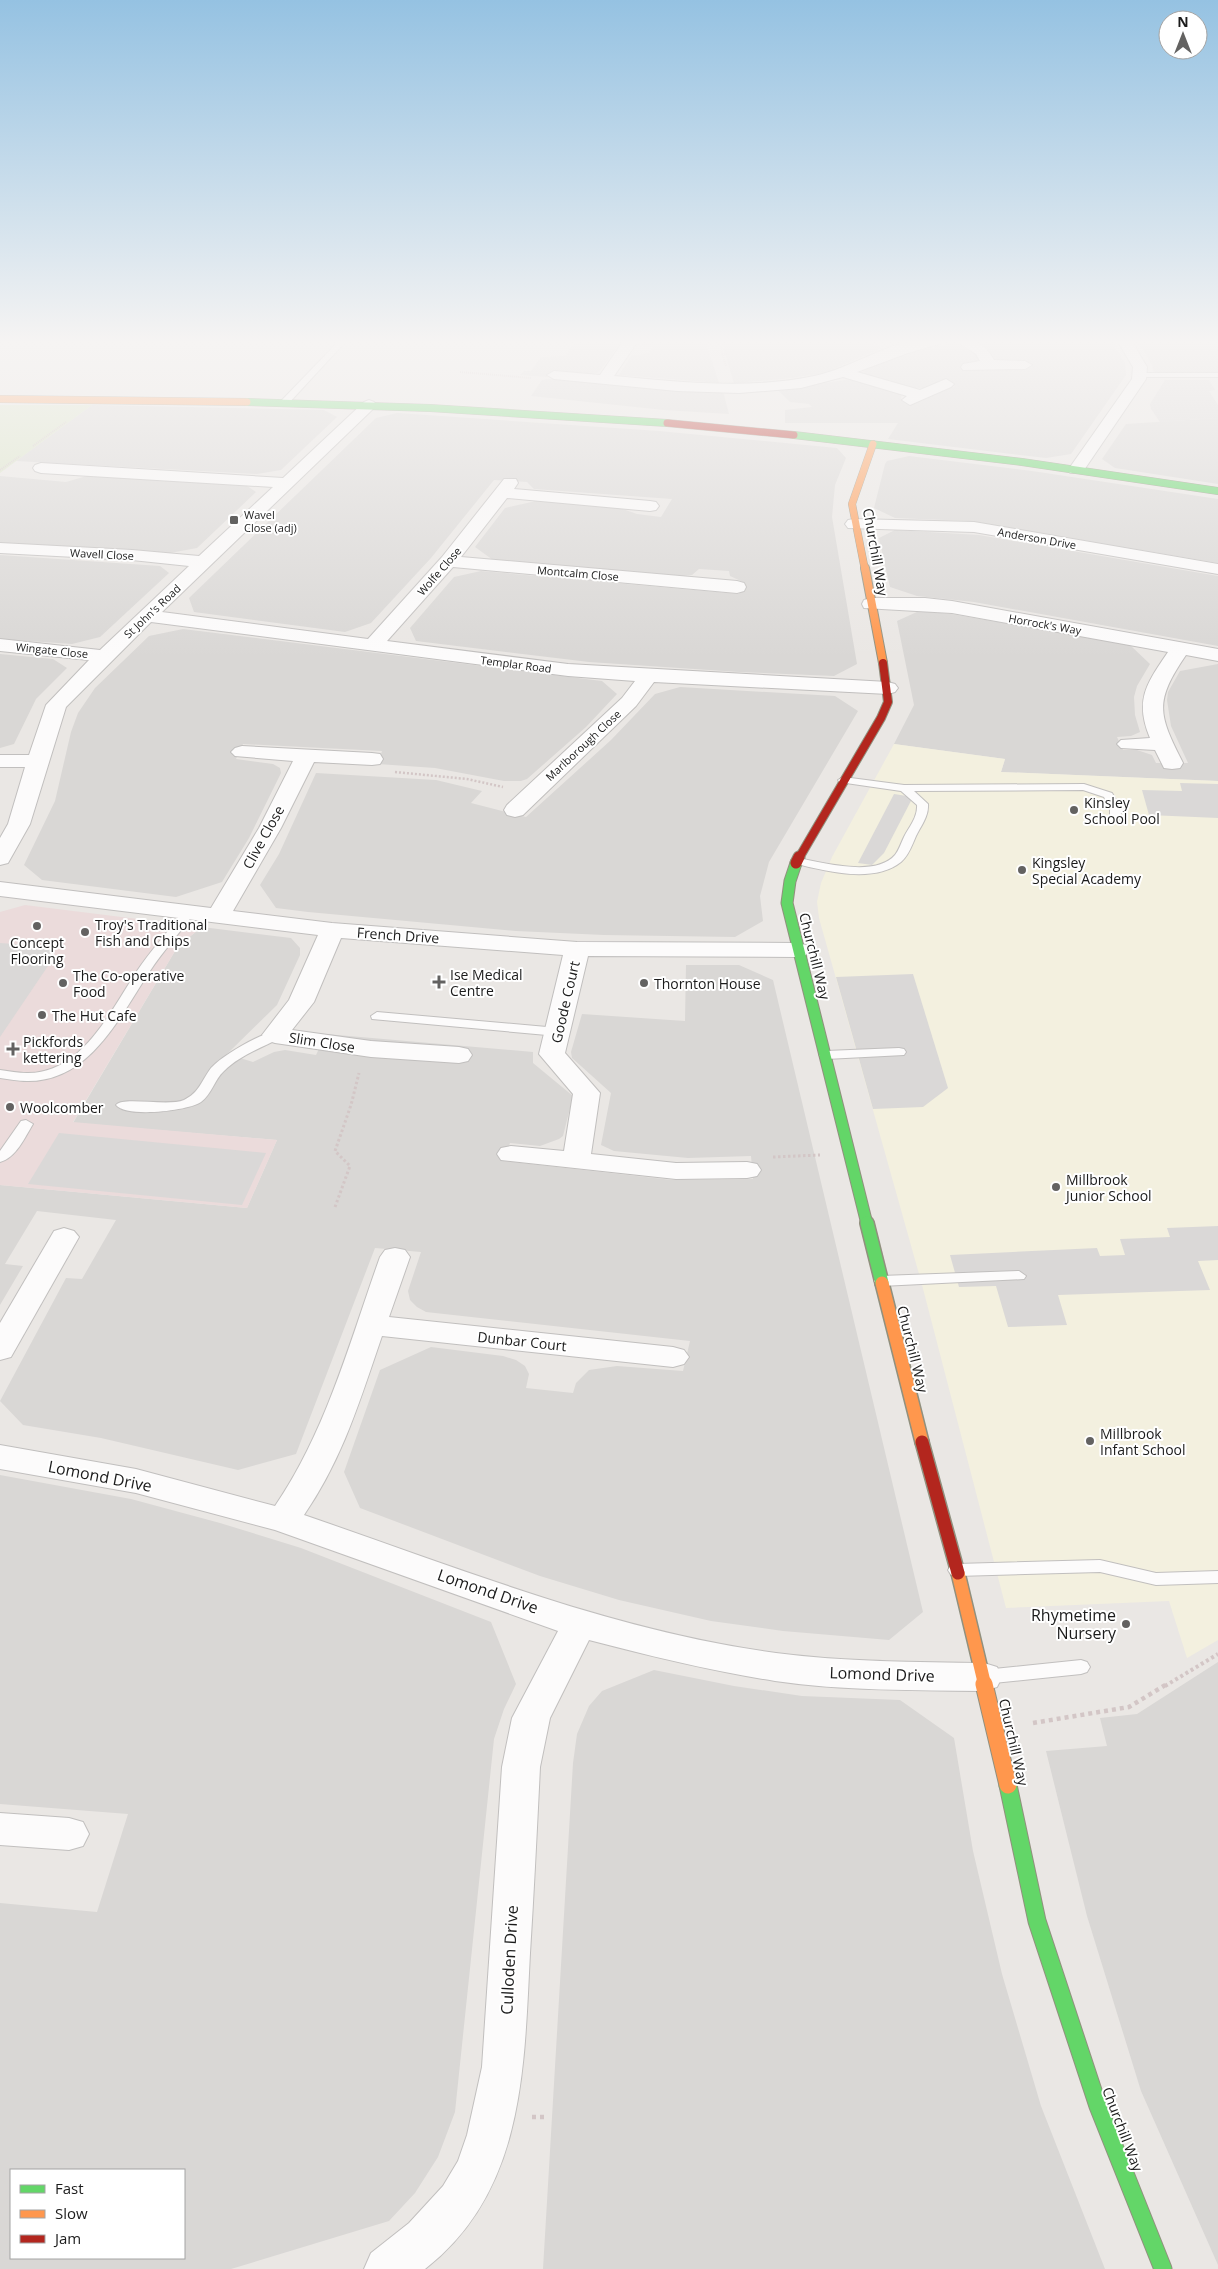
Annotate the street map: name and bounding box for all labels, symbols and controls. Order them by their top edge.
north arrow [1158,10,1208,60]
text: N [1177,12,1189,31]
place label: Wavel Close (adj) [244,507,297,535]
street label: Churchill Way [859,507,893,598]
marker: Wavel Close (adj) [228,514,240,526]
street label: Anderson Drive [997,524,1077,552]
street label: Wolfe Close [414,543,464,599]
street label: Wavell Close [70,545,134,563]
street label: Montcalm Close [536,562,620,584]
street label: St John's Road [120,581,184,641]
street label: Horrock's Way [1007,610,1083,638]
street label: Wingate Close [15,639,89,661]
street label: Templar Road [480,652,552,676]
street label: Marlborough Close [542,706,624,784]
place label: Kinsley School Pool [1084,793,1160,828]
street label: Clive Close [238,802,288,872]
marker: Kinsley School Pool [1068,804,1080,816]
place label: Kingsley Special Academy [1032,853,1142,888]
marker: Kingsley Special Academy [1016,864,1028,876]
street label: Churchill Way [795,911,835,1002]
place label: Troy's Traditional Fish and Chips [95,915,207,950]
marker: Concept Flooring [31,920,43,932]
street label: French Drive [356,923,440,947]
marker: Troy's Traditional Fish and Chips [79,926,91,938]
place label: Concept Flooring [10,933,64,968]
street label: Goode Court [546,959,584,1045]
place label: Ise Medical Centre [450,965,523,1000]
place label: The Co-operative Food [73,966,184,1001]
place label: Thornton House [654,974,761,993]
marker: Ise Medical Centre [432,975,446,989]
marker: The Co-operative Food [57,977,69,989]
marker: Thornton House [638,977,650,989]
place label: The Hut Cafe [52,1006,137,1025]
marker: The Hut Cafe [36,1009,48,1021]
street label: Slim Close [288,1027,357,1057]
place label: Pickfords kettering [23,1032,83,1067]
marker: Pickfords kettering [7,1043,19,1055]
place label: Woolcomber [20,1098,104,1117]
marker: Woolcomber [4,1101,16,1113]
place label: Millbrook Junior School [1064,1170,1152,1205]
marker: Millbrook Junior School [1050,1181,1062,1193]
street label: Churchill Way [893,1304,933,1395]
street label: Dunbar Court [476,1327,568,1355]
place label: Millbrook Infant School [1100,1424,1186,1459]
marker: Millbrook Infant School [1084,1435,1096,1447]
street label: Lomond Drive [46,1455,154,1497]
street label: Lomond Drive [435,1563,541,1619]
place label: Rhymetime Nursery [1031,1604,1117,1644]
marker: Rhymetime Nursery [1120,1618,1132,1630]
street label: Lomond Drive [829,1661,935,1687]
street label: Churchill Way [995,1697,1033,1788]
street label: Culloden Drive [495,1905,523,2015]
street label: Churchill Way [1098,2084,1148,2175]
legend [10,2169,185,2259]
text: Fast [55,2178,84,2198]
text: Slow [55,2203,88,2223]
text: Jam [53,2228,81,2248]

